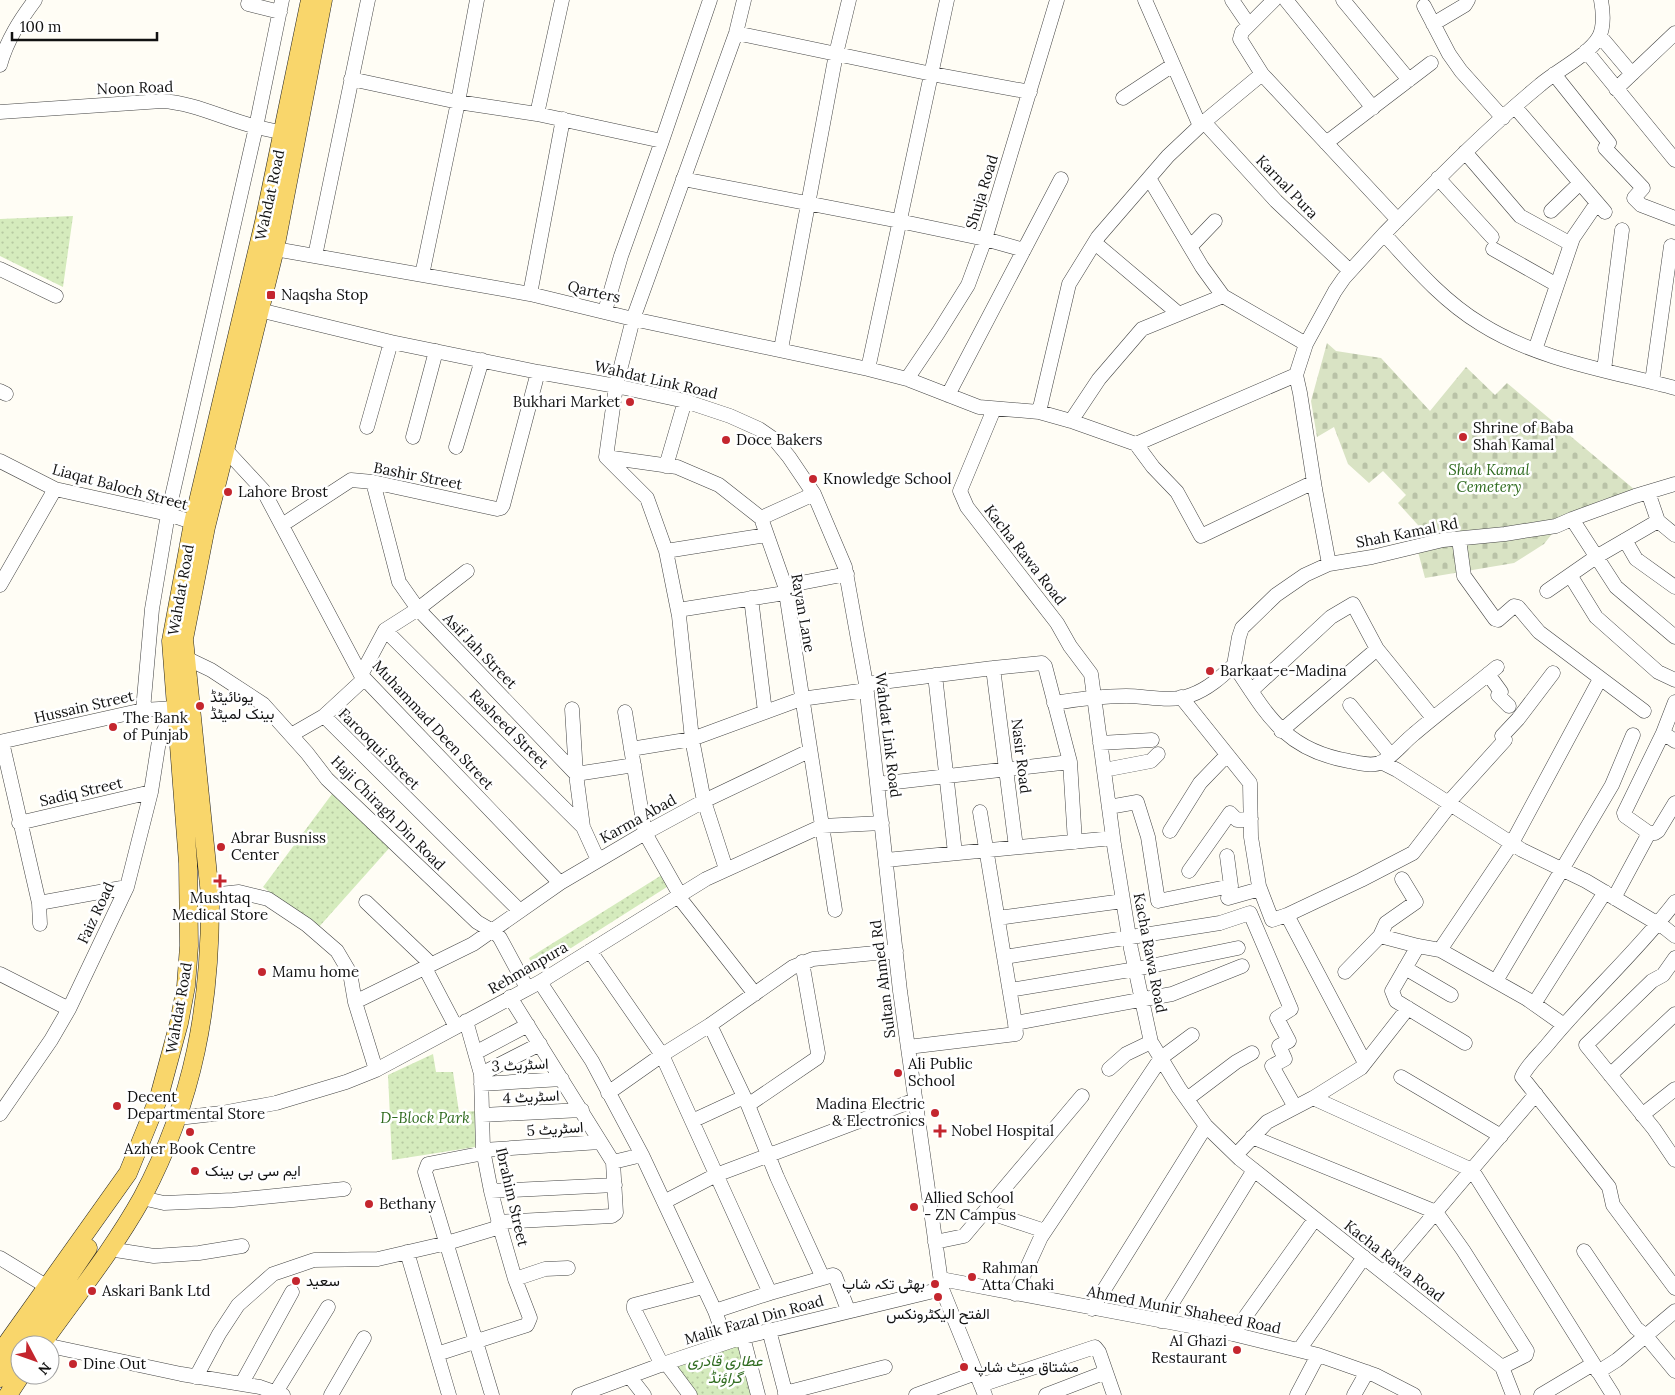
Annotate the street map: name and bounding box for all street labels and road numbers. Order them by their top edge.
street label: Noon Road [96,77,174,98]
street label: Wahdat Road [251,148,288,242]
street label: Karnal Pura [1252,151,1323,223]
street label: Shuja Road [961,152,1002,231]
street label: Qarters [566,276,622,307]
street label: Wahdat Link Road [592,356,720,403]
street label: Bashir Street [372,458,464,493]
street label: Liaqat Baloch Street [50,459,190,514]
street label: Kacha Rawa Road [980,501,1070,609]
street label: Shah Kamal Rd [1354,513,1460,552]
street label: Wahdat Road [163,543,198,637]
street label: Rayan Lane [787,572,820,654]
street label: Asif Jah Street [439,608,521,693]
street label: Muhammad Deen Street [368,656,498,793]
street label: Wahdat Link Road [871,671,906,799]
street label: Rasheed Street [466,685,553,772]
street label: Hussain Street [32,686,136,727]
street label: Farooqui Street [335,704,424,794]
street label: Nasir Road [1007,717,1036,795]
street label: Haji Chiragh Din Road [327,751,450,874]
street label: Sadiq Street [38,773,124,810]
street label: Karma Abad [596,790,679,847]
street label: Faiz Road [73,879,118,947]
street label: Kacha Rawa Road [1130,891,1171,1015]
street label: Sultan Ahmed Rd [866,919,899,1039]
street label: Rehmanpura [485,937,571,998]
street label: Wahdat Road [161,961,196,1055]
street label: اسٹریٹ 3 [491,1054,549,1075]
street label: اسٹریٹ 4 [502,1086,560,1107]
street label: اسٹریٹ 5 [526,1117,584,1140]
street label: Ibrahim Street [492,1146,533,1248]
street label: Kacha Rawa Road [1340,1216,1448,1306]
street label: Ahmed Munir Shaheed Road [1084,1281,1283,1338]
street label: Malik Fazal Din Road [682,1291,826,1348]

